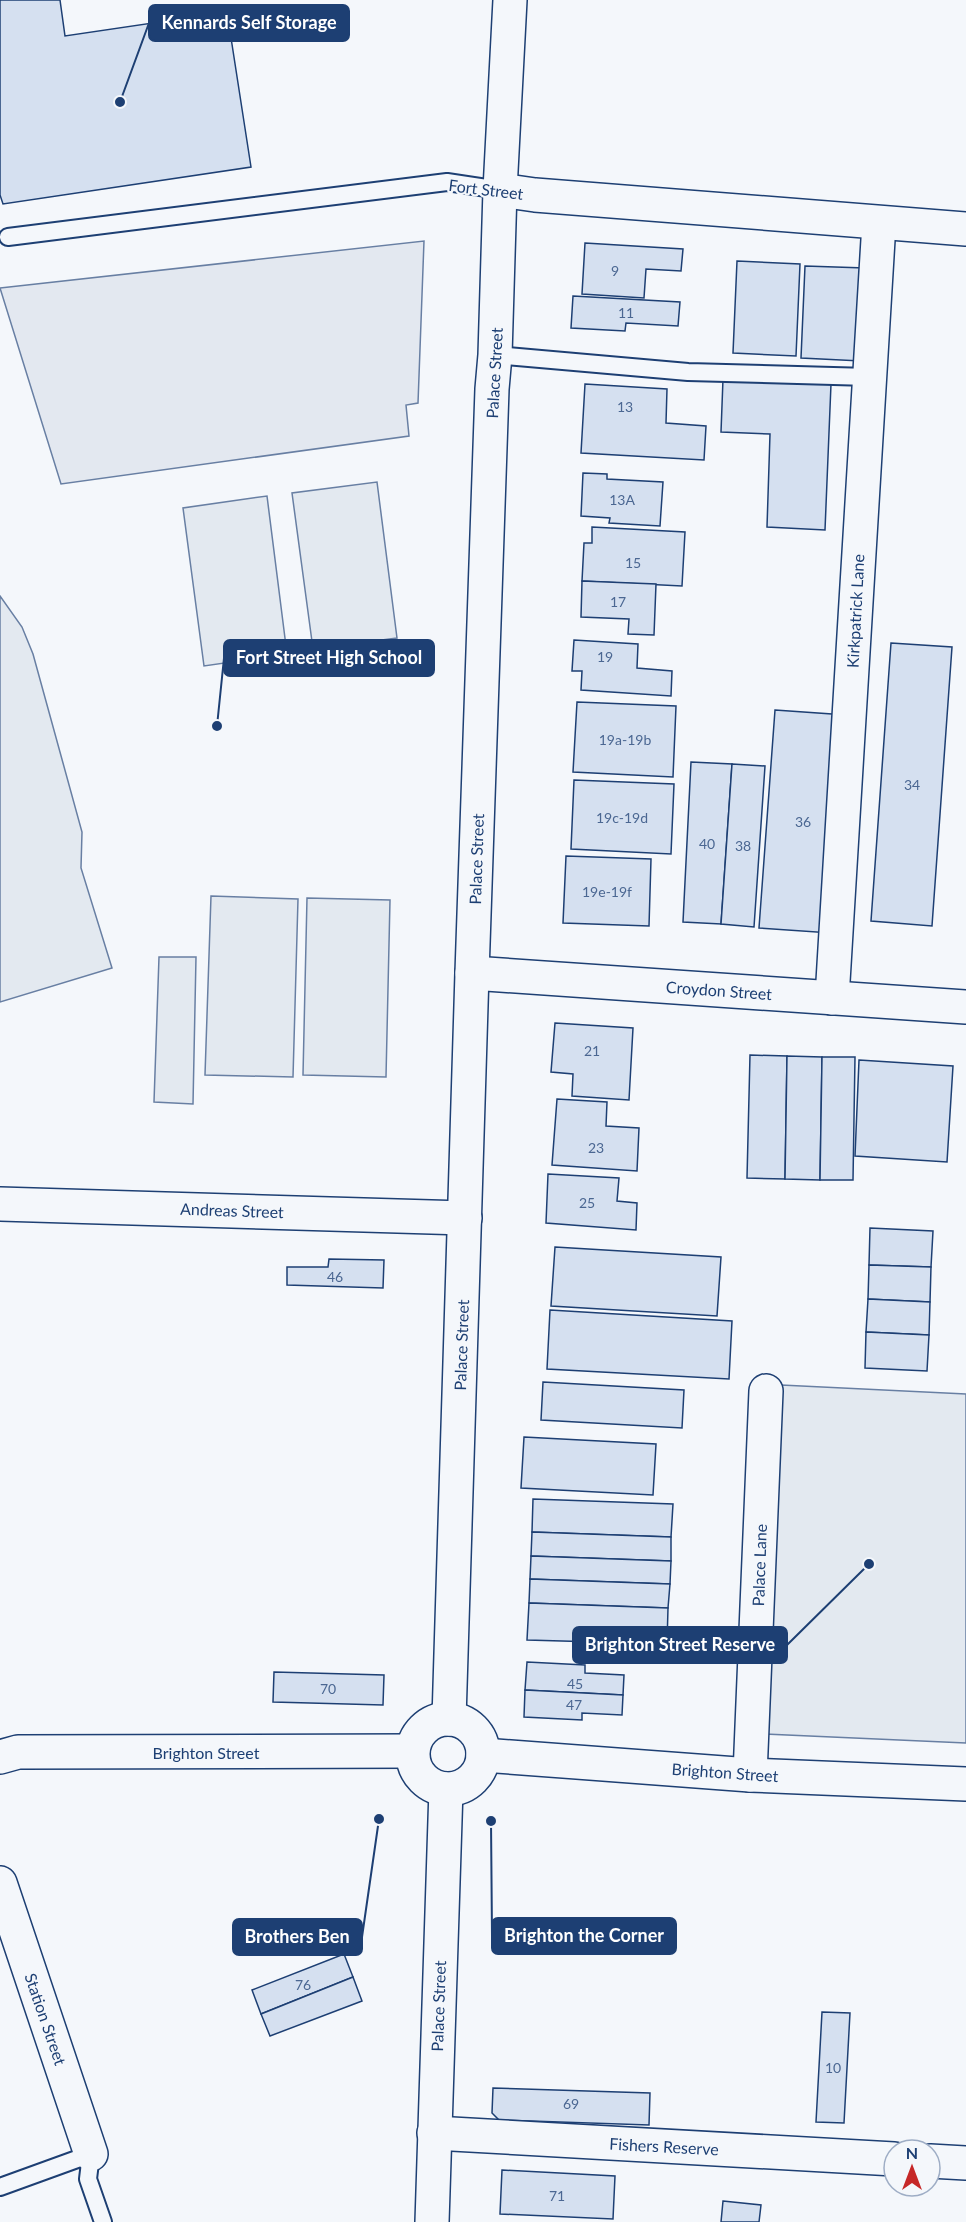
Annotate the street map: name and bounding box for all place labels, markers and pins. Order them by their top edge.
callout: Kennards Self Storage [149,5,349,41]
callout: Fort Street High School [224,640,434,676]
callout: Brighton Street Reserve [573,1627,787,1663]
callout: Brighton the Corner [492,1918,676,1954]
callout: Brothers Ben [233,1919,362,1955]

